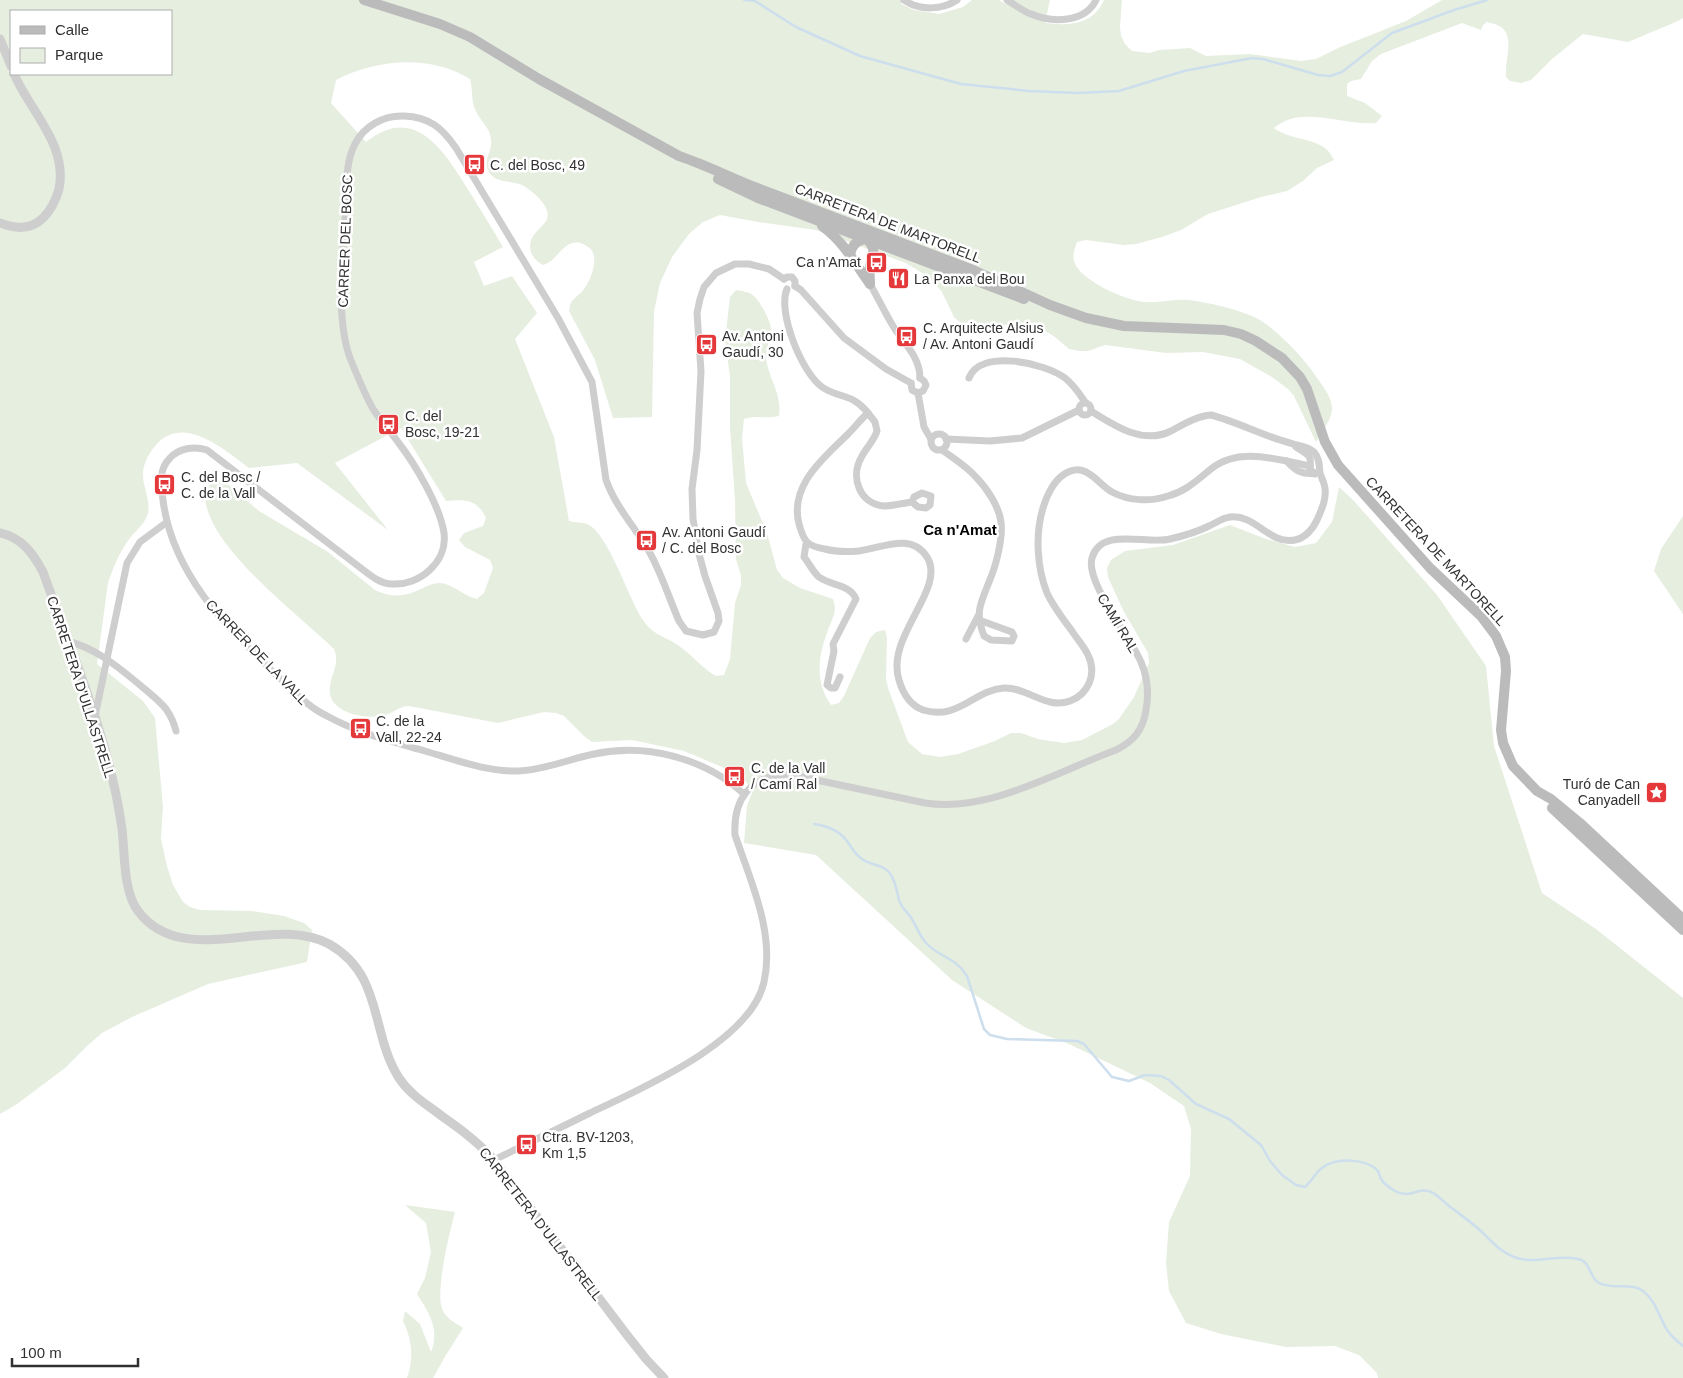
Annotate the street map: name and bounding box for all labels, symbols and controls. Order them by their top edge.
legend [10,10,172,75]
text: Calle [55,21,89,38]
text: Parque [55,46,103,63]
bus stop icon: C. del Bosc, 49 [462,153,486,177]
place label: C. del Bosc, 49 [490,157,585,173]
street label: CARRER DEL BOSC [335,174,355,308]
street label: CARRETERA DE MARTORELL [793,180,983,266]
bus stop icon: Ca n'Amat [865,250,889,274]
place label: Ca n'Amat [796,254,861,270]
restaurant icon: La Panxa del Bou [886,267,910,291]
place label: La Panxa del Bou [914,271,1025,287]
place label: C. Arquitecte Alsius / Av. Antoni Gaudí [923,320,1044,352]
bus stop icon: C. Arquitecte Alsius / Av. Antoni Gaudí [895,324,919,348]
place label: Av. Antoni Gaudí, 30 [722,328,784,360]
bus stop icon: Av. Antoni Gaudí, 30 [694,332,718,356]
place label: C. del Bosc, 19-21 [405,408,480,440]
bus stop icon: C. del Bosc, 19-21 [377,412,401,436]
place label: C. del Bosc / C. de la Vall [181,469,260,501]
bus stop icon: C. del Bosc / C. de la Vall [153,473,177,497]
street label: CARRETERA DE MARTORELL [1363,473,1509,629]
district label: Ca n'Amat [923,521,997,538]
place label: Av. Antoni Gaudí / C. del Bosc [662,524,766,556]
bus stop icon: Av. Antoni Gaudí / C. del Bosc [634,528,658,552]
street label: CAMÍ RAL [1094,591,1142,656]
street label: CARRETERA D'ULLASTRELL [44,594,118,780]
street label: CARRER DE LA VALL [203,596,311,708]
place label: C. de la Vall, 22-24 [376,713,442,745]
bus stop icon: C. de la Vall, 22-24 [348,717,372,741]
place label: C. de la Vall / Camí Ral [751,760,825,792]
bus stop icon: C. de la Vall / Camí Ral [723,764,747,788]
place label: Turó de Can Canyadell [1563,776,1640,808]
place icon: Turó de Can Canyadell [1644,780,1668,804]
place label: Ctra. BV-1203, Km 1,5 [542,1129,634,1161]
bus stop icon: Ctra. BV-1203, Km 1,5 [514,1133,538,1157]
street label: CARRETERA D'ULLASTRELL [476,1144,606,1304]
scale bar [12,1336,139,1368]
text: 100 m [20,1344,62,1361]

